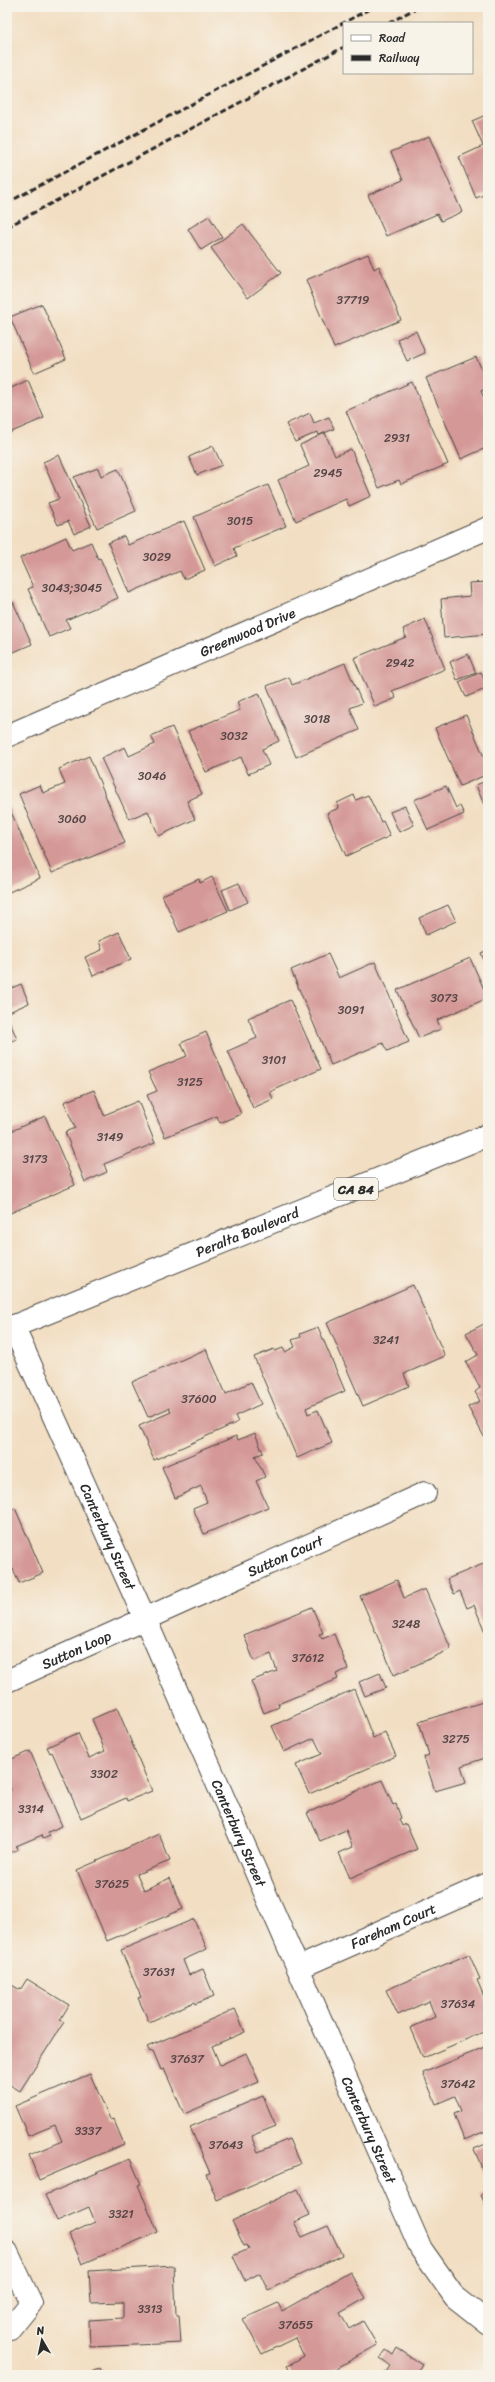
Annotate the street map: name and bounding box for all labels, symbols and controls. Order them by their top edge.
legend [343,22,473,74]
text: Road [379,27,406,49]
text: Railway [379,47,420,69]
house number: 37719 [337,289,369,311]
house number: 2931 [384,427,410,449]
house number: 2945 [313,462,343,484]
house number: 3015 [227,510,253,532]
house number: 3029 [143,546,171,568]
house number: 3043;3045 [42,577,102,599]
street label: Greenwood Drive [196,601,300,664]
house number: 2942 [386,652,414,674]
house number: 3018 [304,708,330,730]
house number: 3032 [220,725,248,747]
house number: 3046 [138,765,166,787]
house number: 3060 [58,808,87,830]
house number: 3073 [430,987,458,1009]
house number: 3091 [338,999,364,1021]
house number: 3101 [262,1049,286,1071]
house number: 3125 [177,1071,203,1093]
house number: 3149 [97,1126,123,1148]
house number: 3173 [22,1148,48,1170]
road number: CA 84 [334,1178,378,1200]
street label: Peralta Boulevard [192,1200,304,1265]
house number: 3241 [373,1329,399,1351]
house number: 37600 [181,1388,217,1410]
street label: Canterbury Street [72,1479,143,1596]
street label: Sutton Court [243,1528,329,1584]
house number: 3248 [392,1613,420,1635]
street label: Sutton Loop [38,1623,116,1677]
house number: 37612 [292,1647,324,1669]
house number: 3275 [442,1728,470,1750]
house number: 3302 [90,1763,118,1785]
street label: Canterbury Street [204,1776,273,1892]
house number: 3314 [18,1798,44,1820]
house number: 37625 [95,1873,129,1895]
street label: Fareham Court [346,1896,440,1956]
house number: 37631 [143,1961,175,1983]
house number: 37634 [441,1993,476,2015]
house number: 37637 [170,2048,205,2070]
street label: Canterbury Street [334,2072,403,2189]
house number: 37642 [441,2073,475,2095]
house number: 3337 [75,2120,102,2142]
house number: 37643 [209,2134,244,2156]
house number: 3321 [108,2203,134,2225]
house number: 3313 [138,2298,163,2320]
house number: 37655 [279,2314,313,2336]
north arrow [22,2320,62,2360]
text: N [34,2321,46,2341]

